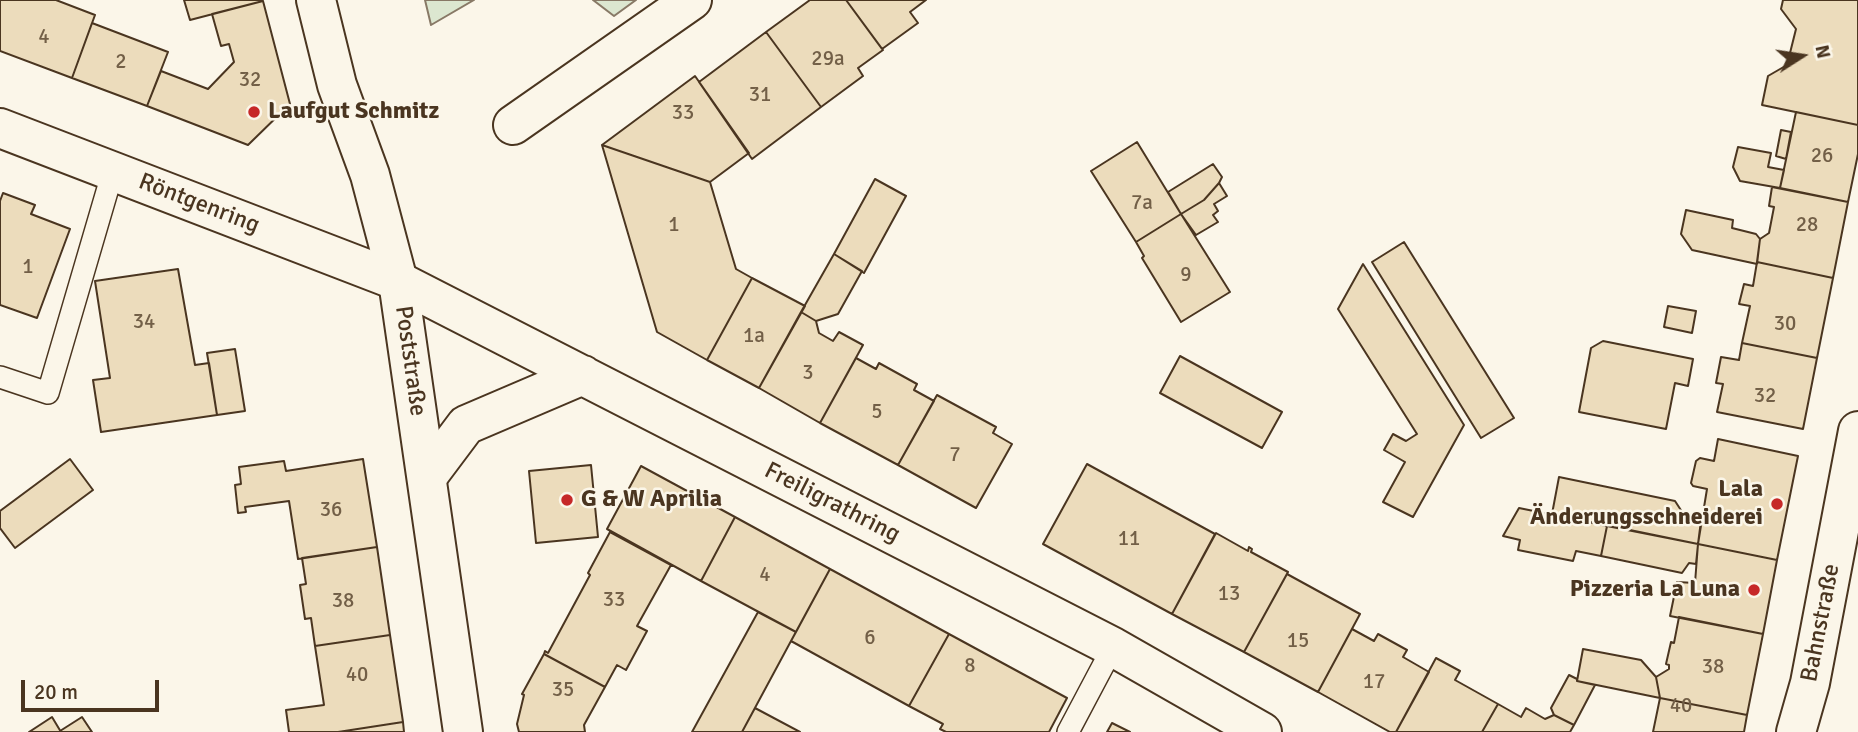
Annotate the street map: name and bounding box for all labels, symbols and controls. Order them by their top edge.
north arrow [1767,21,1837,91]
house number: 4 [38,24,50,50]
text: N [1809,43,1836,61]
house number: 29a [811,46,845,72]
house number: 2 [115,49,127,75]
house number: 32 [239,67,261,93]
house number: 31 [749,82,771,108]
place label: Laufgut Schmitz [268,98,439,126]
house number: 33 [672,100,694,126]
marker: Laufgut Schmitz [246,104,262,120]
house number: 26 [1811,143,1833,169]
street label: Röntgenring [134,168,264,240]
house number: 7a [1131,190,1153,216]
house number: 1 [668,212,680,238]
house number: 28 [1796,212,1818,238]
house number: 1 [22,254,34,280]
house number: 9 [1180,262,1192,288]
street label: Poststraße [388,304,432,418]
house number: 34 [133,309,155,335]
house number: 30 [1774,311,1796,337]
house number: 1a [743,323,765,349]
house number: 3 [802,360,814,386]
house number: 32 [1754,383,1776,409]
house number: 5 [871,399,883,425]
house number: 7 [949,442,961,468]
street label: Freiligrathring [759,456,905,550]
place label: Lala Änderungsschneiderei [1530,476,1763,532]
place label: G & W Aprilia [581,486,722,514]
marker: G & W Aprilia [559,492,575,508]
marker: Lala Änderungsschneiderei [1769,496,1785,512]
house number: 36 [320,497,342,523]
house number: 11 [1118,526,1140,552]
house number: 4 [759,562,771,588]
street label: Bahnstraße [1795,562,1847,684]
place label: Pizzeria La Luna [1570,576,1740,604]
house number: 13 [1218,581,1240,607]
marker: Pizzeria La Luna [1746,582,1762,598]
house number: 33 [603,587,625,613]
house number: 38 [332,588,354,614]
house number: 6 [864,625,876,651]
house number: 15 [1287,628,1309,654]
house number: 8 [964,653,976,679]
house number: 38 [1702,654,1724,680]
house number: 40 [346,662,368,688]
scale bar [24,666,163,710]
house number: 17 [1363,669,1385,695]
house number: 35 [552,677,574,703]
text: 20 m [34,679,78,705]
house number: 40 [1670,693,1692,719]

